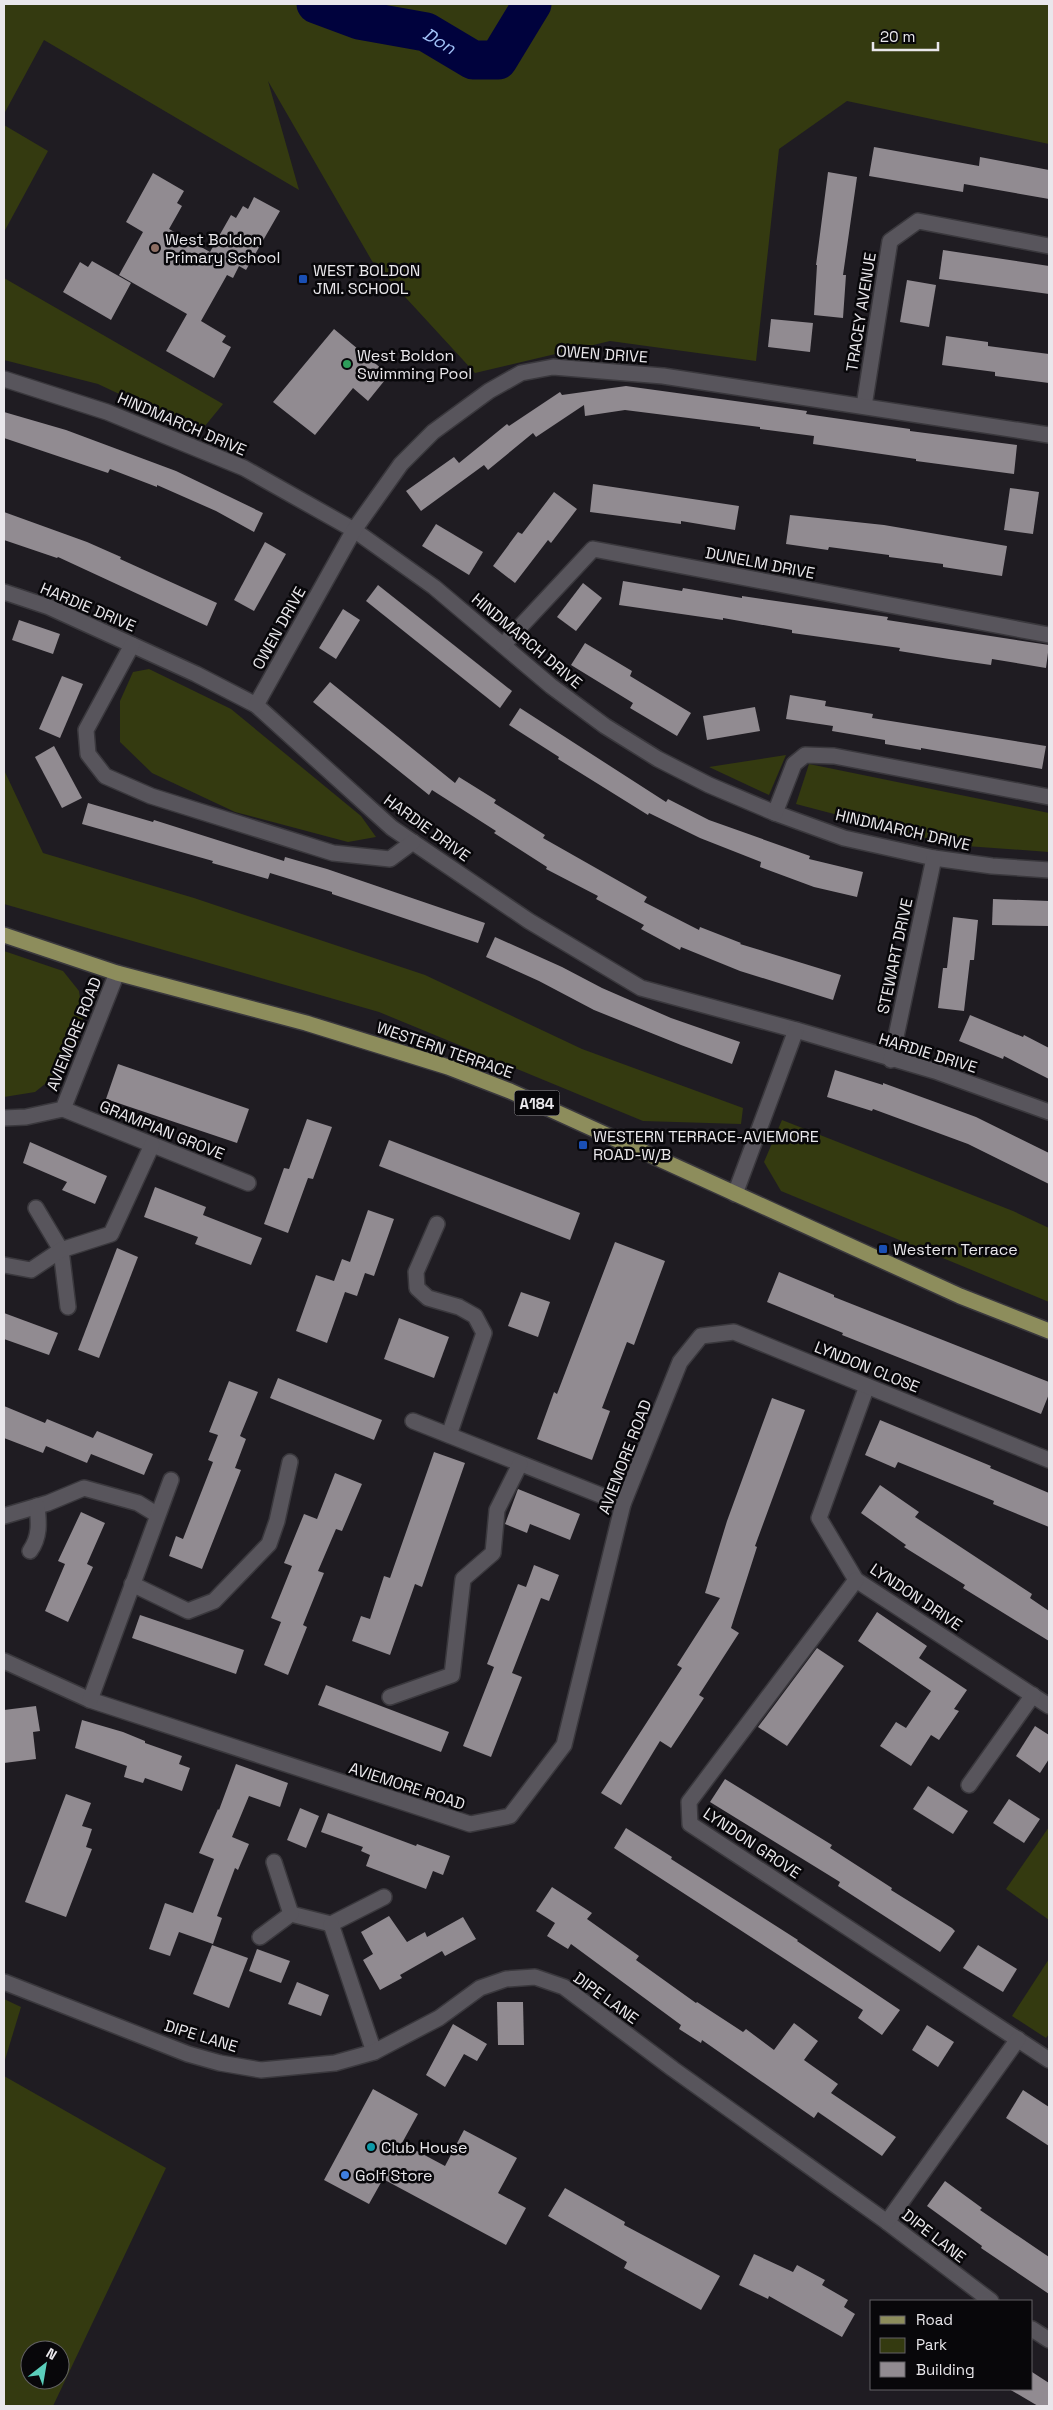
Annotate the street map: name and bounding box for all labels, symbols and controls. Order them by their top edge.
scale bar [873,20,938,52]
water label: Don [419,22,461,59]
text: 20 m [880,27,915,46]
place label: West Boldon Primary School [165,229,280,268]
marker: West Boldon Primary School [149,242,161,254]
street label: TRACEY AVENUE [841,251,881,373]
place label: WEST BOLDON JMI. SCHOOL [313,260,420,299]
marker: WEST BOLDON JMI. SCHOOL [297,273,309,285]
street label: OWEN DRIVE [555,340,649,368]
place label: West Boldon Swimming Pool [357,345,472,384]
marker: West Boldon Swimming Pool [341,358,353,370]
street label: HINDMARCH DRIVE [114,387,250,461]
street label: DUNELM DRIVE [703,542,817,584]
street label: HARDIE DRIVE [37,577,139,637]
street label: OWEN DRIVE [248,583,310,673]
street label: HINDMARCH DRIVE [467,589,587,693]
street label: HARDIE DRIVE [380,790,474,866]
street label: HINDMARCH DRIVE [833,804,973,856]
street label: STEWART DRIVE [872,896,918,1016]
street label: AVIEMORE ROAD [42,974,106,1094]
street label: WESTERN TERRACE [374,1017,516,1083]
street label: HARDIE DRIVE [876,1028,980,1078]
road number: A184 [514,1090,560,1116]
street label: GRAMPIAN GROVE [96,1095,228,1165]
place label: WESTERN TERRACE-AVIEMORE ROAD-W/B [593,1126,819,1165]
marker: WESTERN TERRACE-AVIEMORE ROAD-W/B [577,1139,589,1151]
place label: Western Terrace [893,1239,1018,1260]
marker: Western Terrace [877,1243,889,1255]
street label: LYNDON CLOSE [811,1336,923,1398]
street label: AVIEMORE ROAD [593,1397,657,1517]
street label: LYNDON DRIVE [866,1558,966,1636]
street label: AVIEMORE ROAD [346,1757,468,1815]
street label: LYNDON GROVE [699,1803,805,1883]
street label: DIPE LANE [569,1967,643,2029]
street label: DIPE LANE [162,2015,240,2057]
place label: Club House [381,2137,467,2158]
marker: Club House [365,2141,377,2153]
place label: Golf Store [355,2165,433,2186]
marker: Golf Store [339,2169,351,2181]
street label: DIPE LANE [898,2204,970,2268]
legend [870,2300,1033,2390]
text: Road [916,2310,953,2329]
text: Park [916,2335,947,2354]
north arrow [20,2340,70,2390]
text: N [43,2344,60,2364]
text: Building [916,2360,975,2379]

